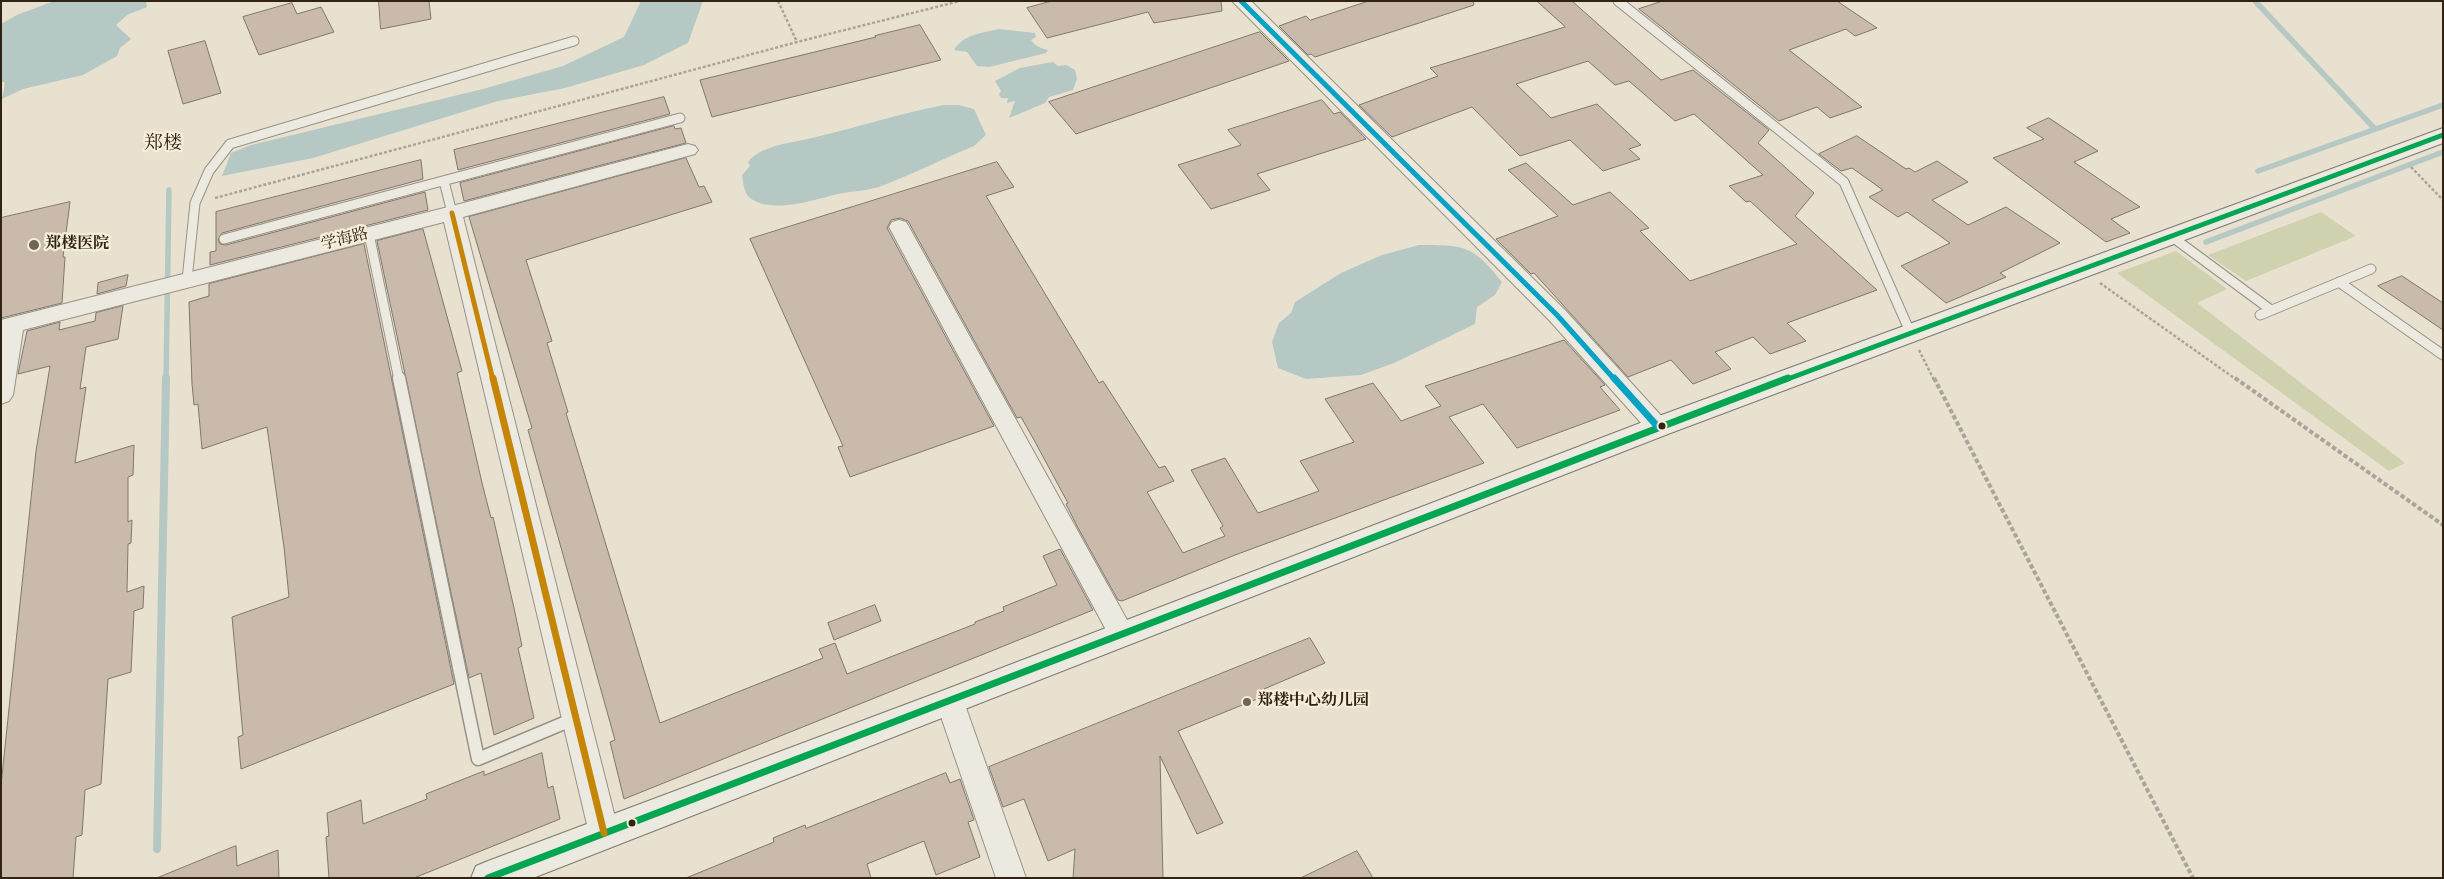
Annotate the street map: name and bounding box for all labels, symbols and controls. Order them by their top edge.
district label: 郑楼 [144,134,182,156]
street label: 学海路 [319,225,371,255]
place label: 郑楼医院 [45,235,109,255]
marker: 郑楼医院 [27,238,41,252]
unlabelled marker [1657,421,1667,431]
place label: 郑楼中心幼儿园 [1257,692,1369,712]
marker: 郑楼中心幼儿园 [1241,696,1253,708]
unlabelled marker [627,818,637,828]

